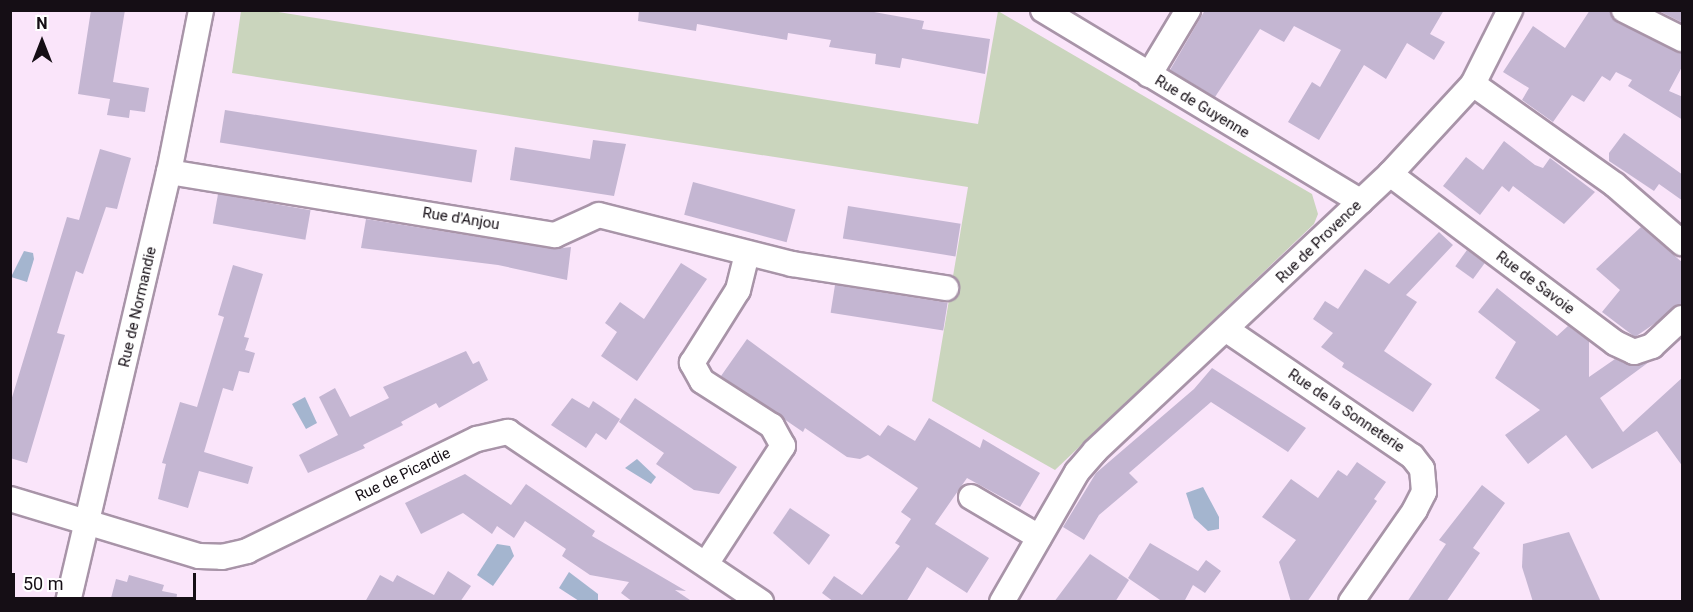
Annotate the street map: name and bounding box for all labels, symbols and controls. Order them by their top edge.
north arrow [12,12,72,72]
text: N [36,14,48,33]
street label: Rue de Guyenne [1151,72,1253,142]
street label: Rue de Provence [1273,197,1365,287]
street label: Rue d'Anjou [421,204,501,234]
street label: Rue de Normandie [115,245,161,369]
street label: Rue de Savoie [1492,248,1578,318]
street label: Rue de la Sonneterie [1284,365,1408,457]
street label: Rue de Picardie [353,444,453,506]
scale bar [15,561,200,599]
text: 50 m [23,573,63,594]

